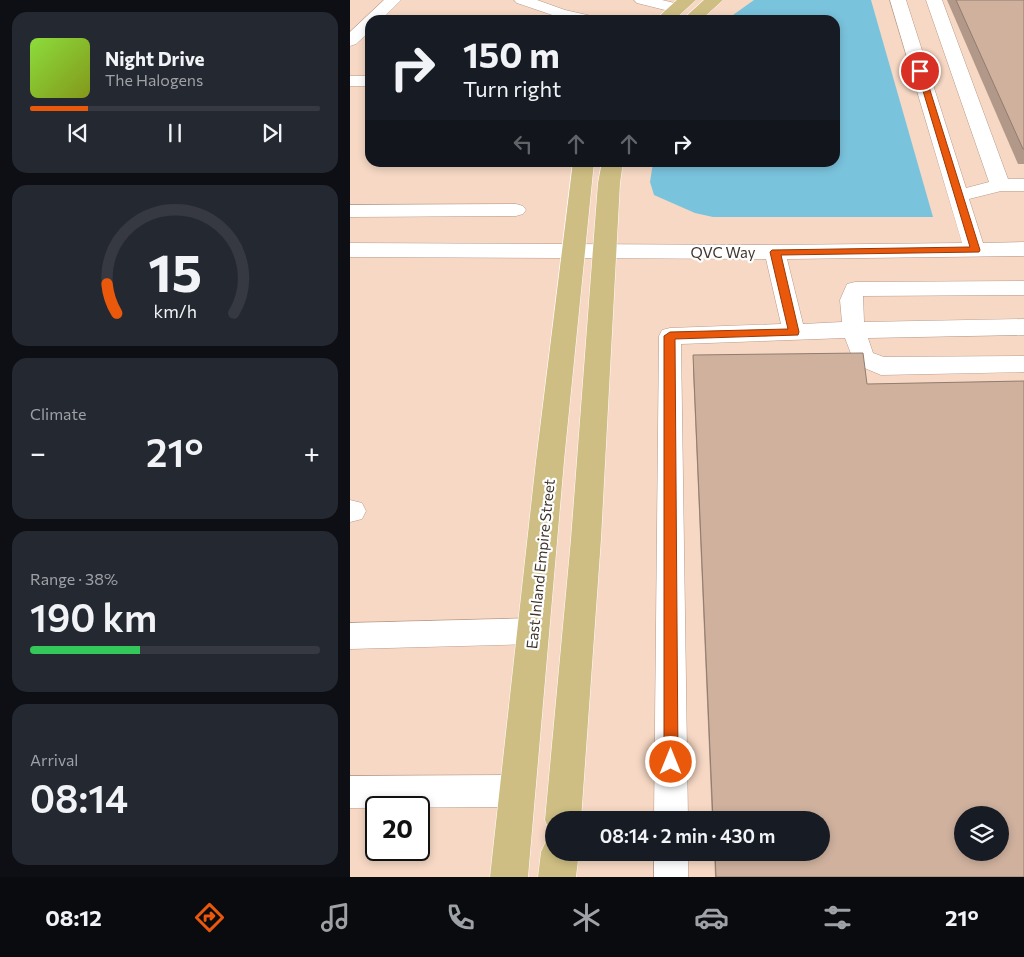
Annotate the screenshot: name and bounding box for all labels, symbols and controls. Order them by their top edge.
text: 150 m [463,32,560,75]
icon: right [380,35,445,100]
text: Night Drive [105,47,205,70]
pin [899,50,941,92]
icon: arrive [906,57,934,85]
text: The Halogens [105,70,203,89]
text: Turn right [463,75,561,102]
icon: previous [64,119,92,147]
icon: pause [161,119,189,147]
icon: next [258,119,286,147]
icon: left [509,130,537,158]
icon: ahead [562,130,590,158]
icon: ahead [615,130,643,158]
icon: right [668,130,696,158]
text: 15 [148,239,202,303]
street label: QVC Way [690,243,756,261]
text: km/h [153,300,197,322]
text: Climate [30,404,86,423]
text: 21° [146,428,203,475]
text: − [30,435,46,469]
text: + [304,435,320,469]
street label: East Inland Empire Street [522,478,558,650]
text: Range · 38% [30,569,118,588]
text: 190 km [30,593,157,640]
position arrow [644,735,696,787]
text: Arrival [30,750,78,769]
text: 08:14 [30,774,128,821]
speed limit sign: 20 [365,796,430,861]
map controls [954,806,1009,861]
button: layers [954,806,1009,861]
text: 08:14 · 2 min · 430 m [600,824,775,847]
icon: directions [192,900,227,935]
icon: music [318,900,353,935]
icon: phone [443,900,478,935]
icon: climate [569,900,604,935]
icon: car [694,900,729,935]
icon: filters [820,900,855,935]
text: 08:12 [45,904,102,931]
text: 21° [945,904,979,931]

